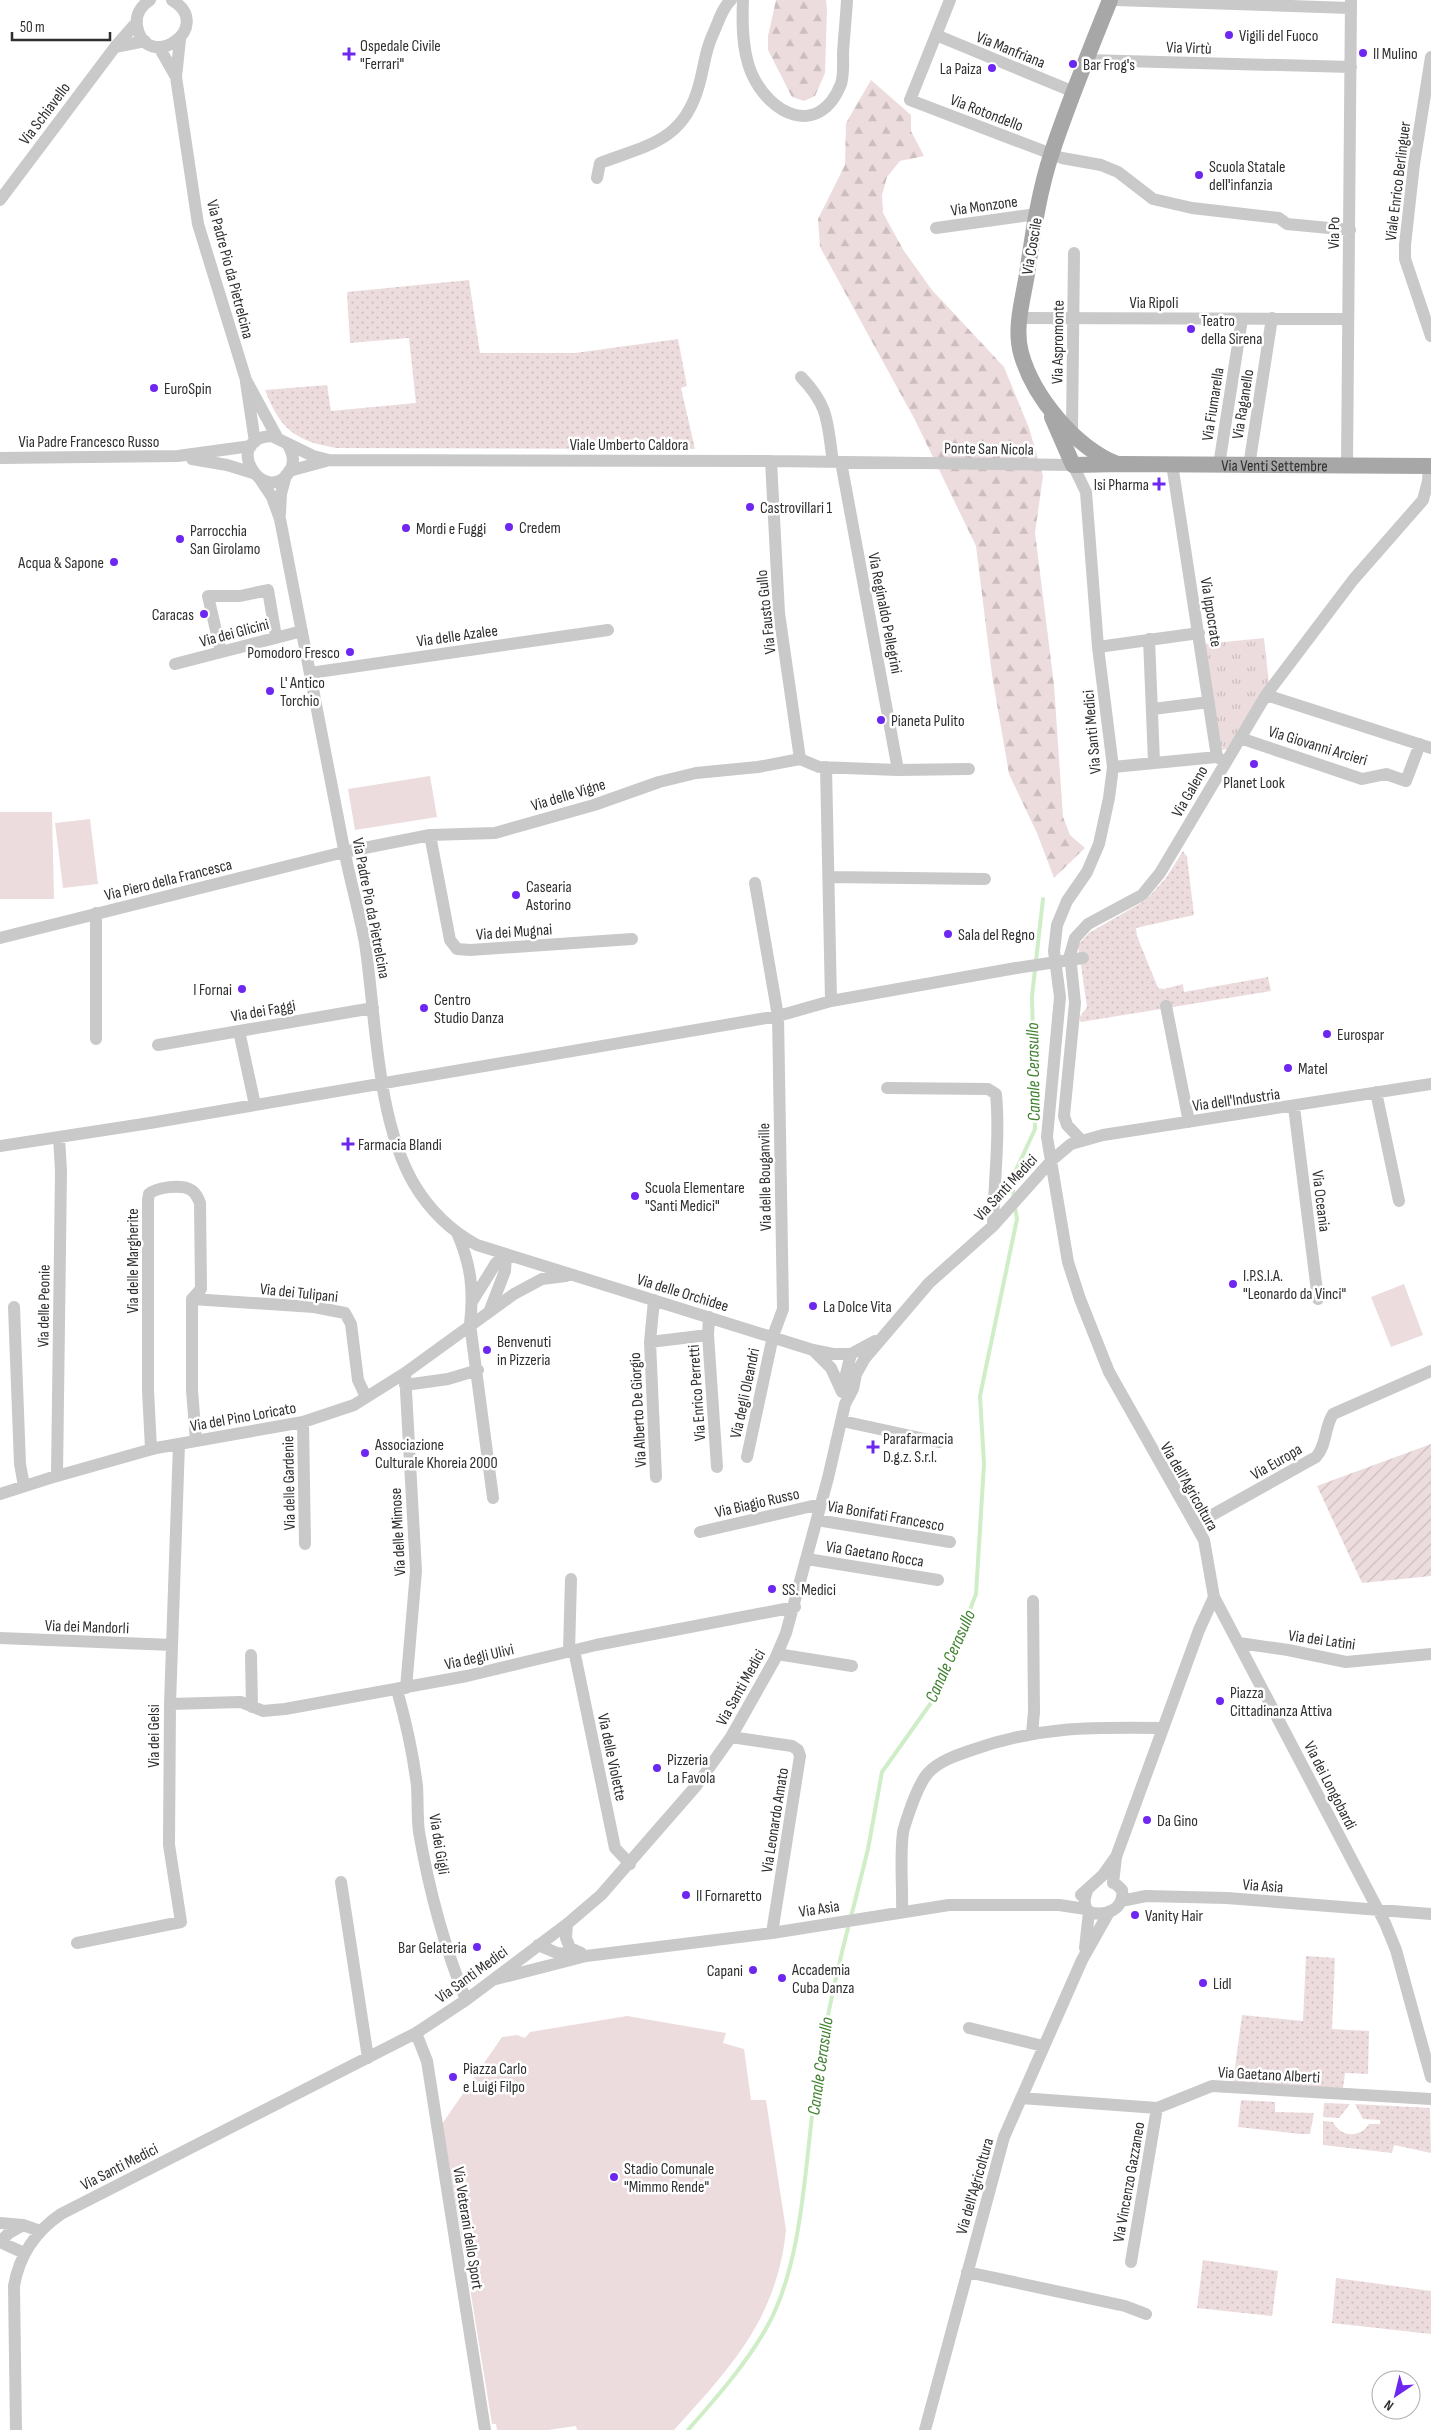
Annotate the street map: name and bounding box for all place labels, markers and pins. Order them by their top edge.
place label: Vigili del Fuoco [1239,27,1318,46]
marker: Vigili del Fuoco [1223,29,1235,41]
place label: Ospedale Civile "Ferrari" [360,37,441,74]
place label: Il Mulino [1373,45,1418,64]
marker: Ospedale Civile "Ferrari" [342,47,356,61]
marker: Il Mulino [1357,47,1369,59]
place label: Bar Frog's [1083,56,1135,75]
marker: Bar Frog's [1067,58,1079,70]
place label: La Paiza [940,60,982,79]
marker: La Paiza [986,62,998,74]
place label: Scuola Statale dell'infanzia [1209,158,1285,195]
marker: Scuola Statale dell'infanzia [1193,169,1205,181]
place label: Teatro della Sirena [1201,312,1262,349]
marker: Teatro della Sirena [1185,323,1197,335]
place label: EuroSpin [164,380,212,399]
marker: EuroSpin [148,382,160,394]
place label: Isi Pharma [1094,476,1149,495]
marker: Isi Pharma [1153,478,1165,490]
place label: Castrovillari 1 [760,499,833,518]
marker: Castrovillari 1 [744,501,756,513]
place label: Credem [519,519,561,538]
place label: Mordi e Fuggi [416,520,486,539]
marker: Credem [503,521,515,533]
place label: Parrocchia San Girolamo [190,522,260,559]
marker: Mordi e Fuggi [400,522,412,534]
marker: Parrocchia San Girolamo [174,533,186,545]
place label: Acqua & Sapone [17,554,104,573]
marker: Acqua & Sapone [108,556,120,568]
place label: Caracas [152,606,194,625]
marker: Caracas [198,608,210,620]
place label: Pomodoro Fresco [247,644,340,663]
marker: Pomodoro Fresco [344,646,356,658]
place label: L' Antico Torchio [280,674,325,711]
marker: L' Antico Torchio [264,685,276,697]
place label: Pianeta Pulito [891,712,965,731]
marker: Pianeta Pulito [875,714,887,726]
marker: Planet Look [1248,758,1260,770]
place label: Planet Look [1223,774,1285,793]
place label: Casearia Astorino [525,878,572,915]
marker: Casearia Astorino [510,889,522,901]
place label: Sala del Regno [958,926,1035,945]
marker: Sala del Regno [942,928,954,940]
place label: I Fornai [193,981,232,1000]
marker: I Fornai [236,983,248,995]
place label: Centro Studio Danza [434,991,504,1028]
marker: Centro Studio Danza [418,1002,430,1014]
place label: Eurospar [1337,1026,1385,1045]
marker: Eurospar [1321,1028,1333,1040]
place label: Matel [1298,1060,1328,1079]
marker: Matel [1282,1062,1294,1074]
place label: Farmacia Blandi [358,1136,442,1155]
marker: Farmacia Blandi [342,1138,354,1150]
place label: Scuola Elementare "Santi Medici" [645,1179,745,1216]
marker: Scuola Elementare "Santi Medici" [629,1190,641,1202]
place label: I.P.S.I.A. "Leonardo da Vinci" [1243,1267,1346,1304]
marker: I.P.S.I.A. "Leonardo da Vinci" [1227,1278,1239,1290]
place label: La Dolce Vita [823,1298,892,1317]
marker: La Dolce Vita [807,1300,819,1312]
place label: Benvenuti in Pizzeria [497,1333,551,1370]
marker: Benvenuti in Pizzeria [481,1344,493,1356]
place label: Parafarmacia D.g.z. S.r.l. [883,1430,953,1467]
place label: Associazione Culturale Khoreia 2000 [374,1436,498,1473]
marker: Parafarmacia D.g.z. S.r.l. [867,1441,879,1453]
marker: Associazione Culturale Khoreia 2000 [359,1447,371,1459]
place label: SS. Medici [782,1581,836,1600]
marker: SS. Medici [766,1583,778,1595]
place label: Piazza Cittadinanza Attiva [1230,1684,1332,1721]
marker: Piazza Cittadinanza Attiva [1214,1695,1226,1707]
place label: Pizzeria La Favola [667,1751,715,1788]
marker: Pizzeria La Favola [651,1762,663,1774]
place label: Da Gino [1157,1812,1198,1831]
marker: Da Gino [1141,1814,1153,1826]
place label: Il Fornaretto [696,1887,762,1906]
marker: Il Fornaretto [680,1889,692,1901]
place label: Vanity Hair [1145,1907,1204,1926]
marker: Vanity Hair [1129,1909,1141,1921]
place label: Bar Gelateria [398,1939,467,1958]
marker: Bar Gelateria [471,1941,483,1953]
place label: Accademia Cuba Danza [791,1961,854,1998]
place label: Capani [707,1962,743,1981]
marker: Capani [747,1964,759,1976]
marker: Accademia Cuba Danza [776,1972,788,1984]
place label: Lidl [1213,1975,1232,1994]
marker: Lidl [1197,1977,1209,1989]
place label: Piazza Carlo e Luigi Filpo [463,2060,527,2097]
marker: Piazza Carlo e Luigi Filpo [447,2071,459,2083]
place label: Stadio Comunale "Mimmo Rende" [624,2160,714,2197]
marker: Stadio Comunale "Mimmo Rende" [608,2171,620,2183]

